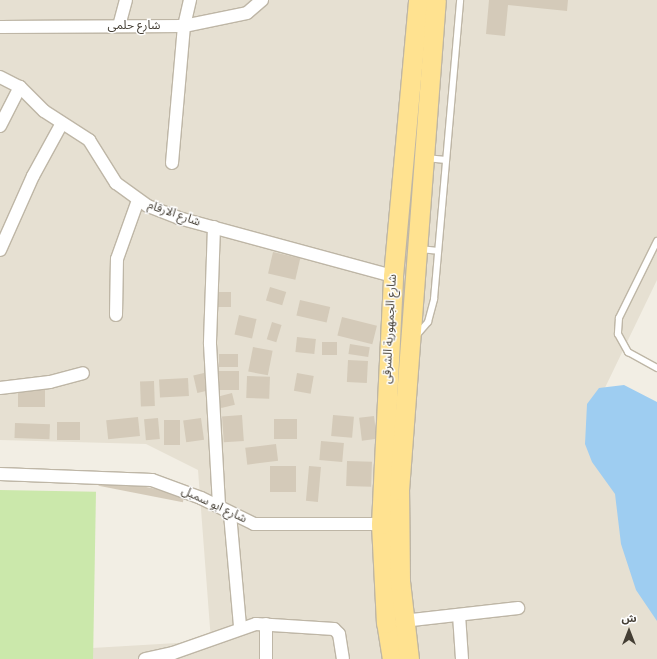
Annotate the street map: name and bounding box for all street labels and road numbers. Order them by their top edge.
street label: شارع حلمى [108,19,160,33]
street label: شارع الارقام [146,198,202,230]
street label: شارع الجمهورية الشرقى [380,274,400,384]
street label: شارع ابو سمبل [179,484,249,526]

